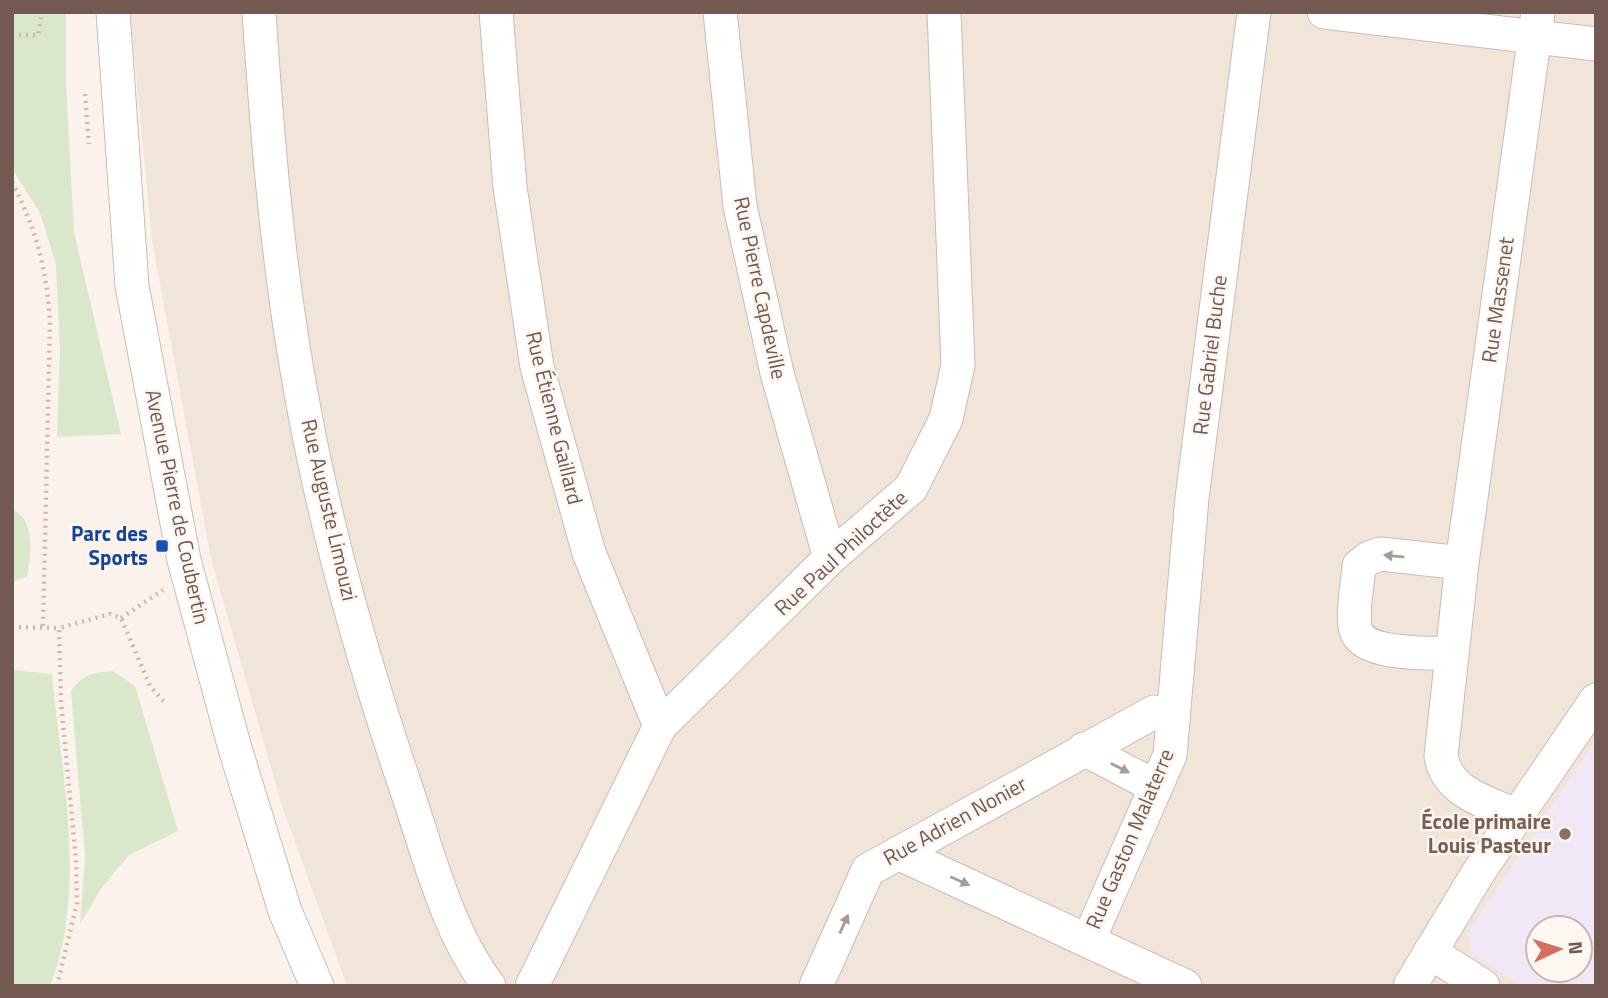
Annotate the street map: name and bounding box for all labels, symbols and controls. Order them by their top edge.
street label: Rue Pierre Capdeville [726,193,796,382]
street label: Rue Massenet [1472,234,1522,365]
street label: Rue Gabriel Buche [1183,273,1235,437]
street label: Rue Étienne Gaillard [518,328,592,508]
street label: Avenue Pierre de Coubertin [137,386,219,627]
street label: Rue Auguste Limouzi [293,416,366,604]
street label: Rue Paul Philoctète [766,482,914,623]
place label: Parc des Sports [71,517,148,573]
marker: Parc des Sports [154,538,170,554]
one-way arrow [1383,550,1405,561]
street label: Rue Gaston Malaterre [1077,743,1182,934]
one-way arrow [1110,762,1130,774]
street label: Rue Adrien Nonier [877,767,1032,873]
place label: École primaire Louis Pasteur [1421,805,1551,861]
marker: École primaire Louis Pasteur [1557,826,1573,842]
one-way arrow [950,875,970,887]
one-way arrow [839,913,850,934]
north arrow [1524,914,1594,984]
text: N [1562,940,1591,955]

